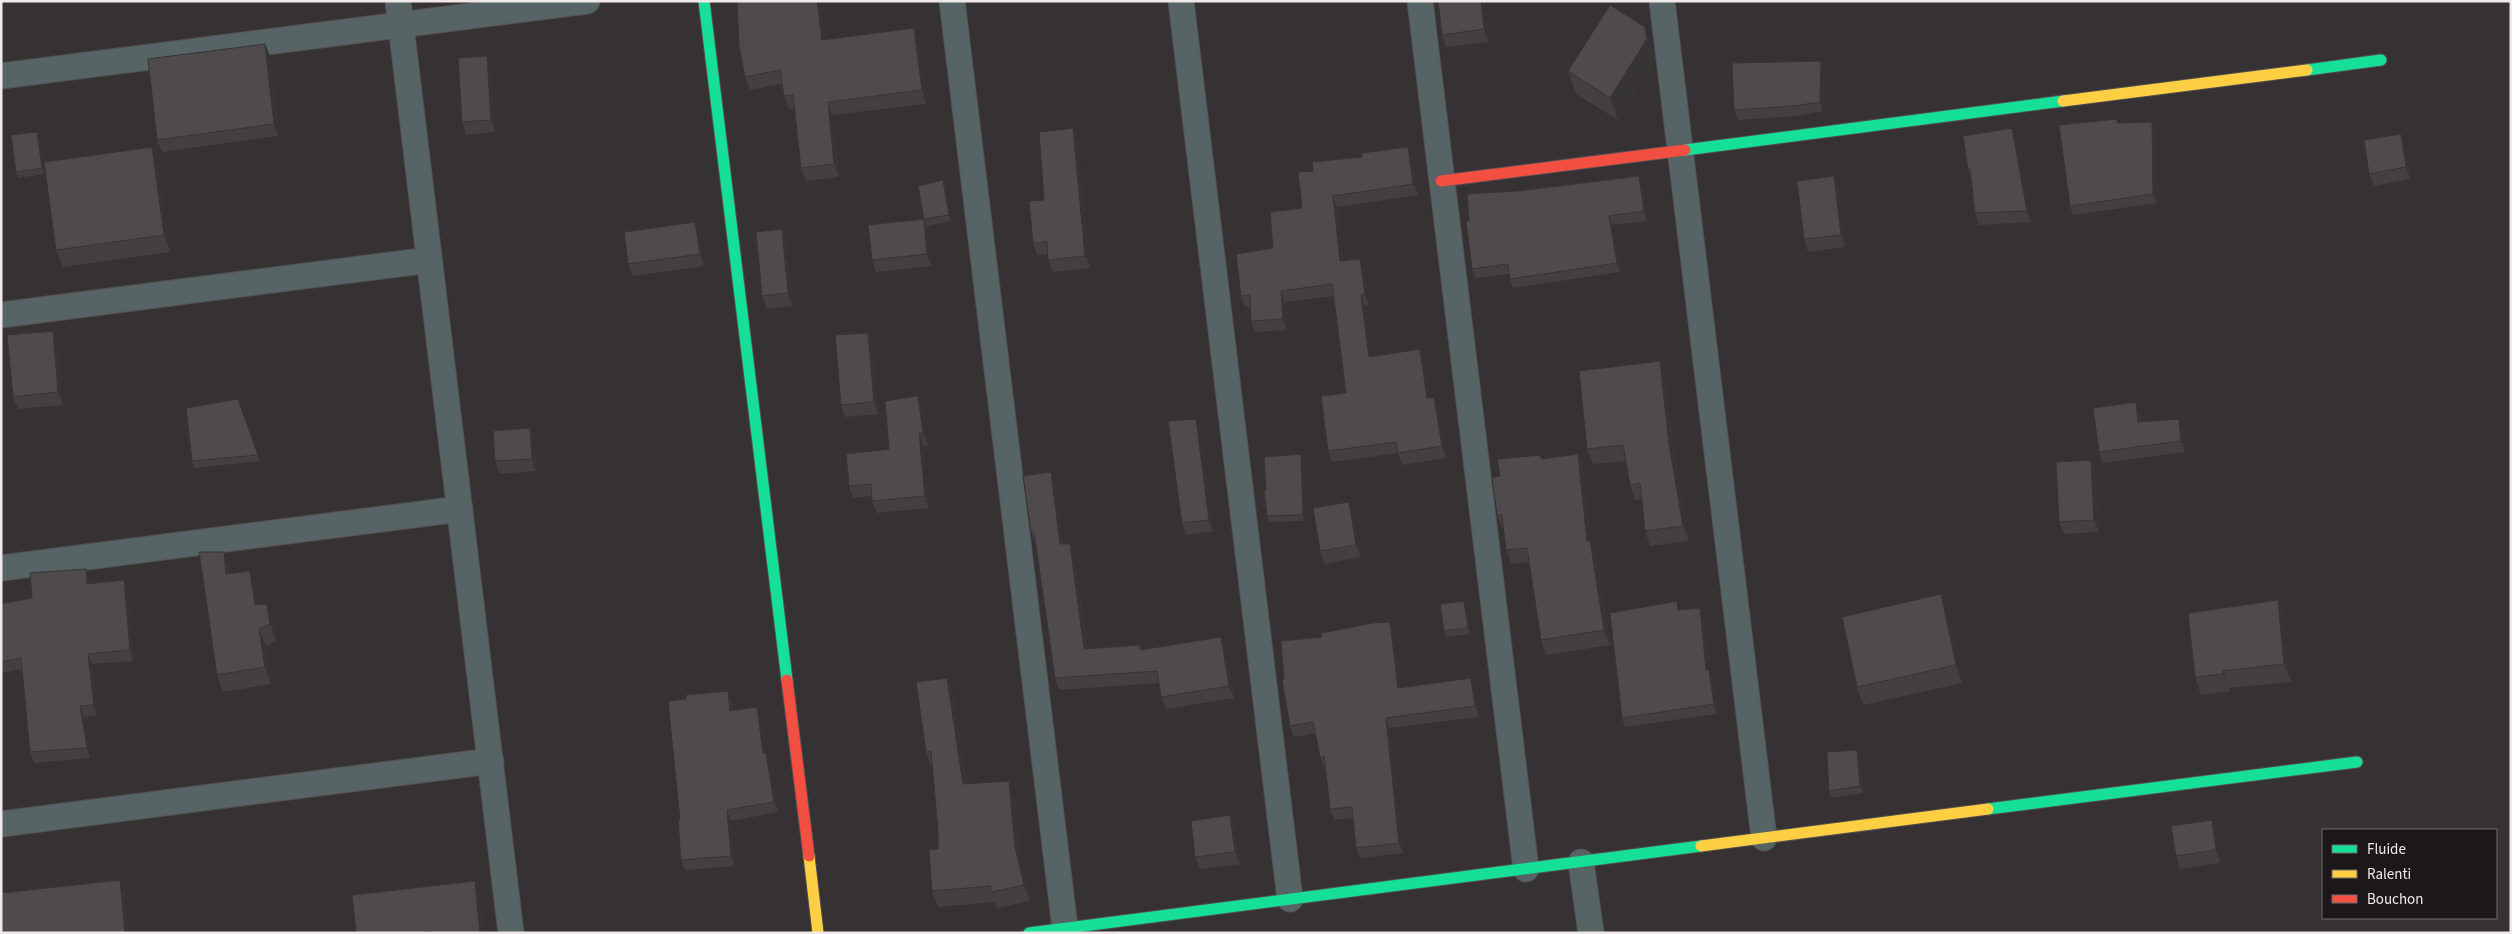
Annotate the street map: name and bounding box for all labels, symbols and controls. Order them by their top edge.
legend [2322,829,2497,919]
text: Fluide [2367,839,2406,860]
text: Ralenti [2367,864,2411,885]
text: Bouchon [2367,889,2423,910]

